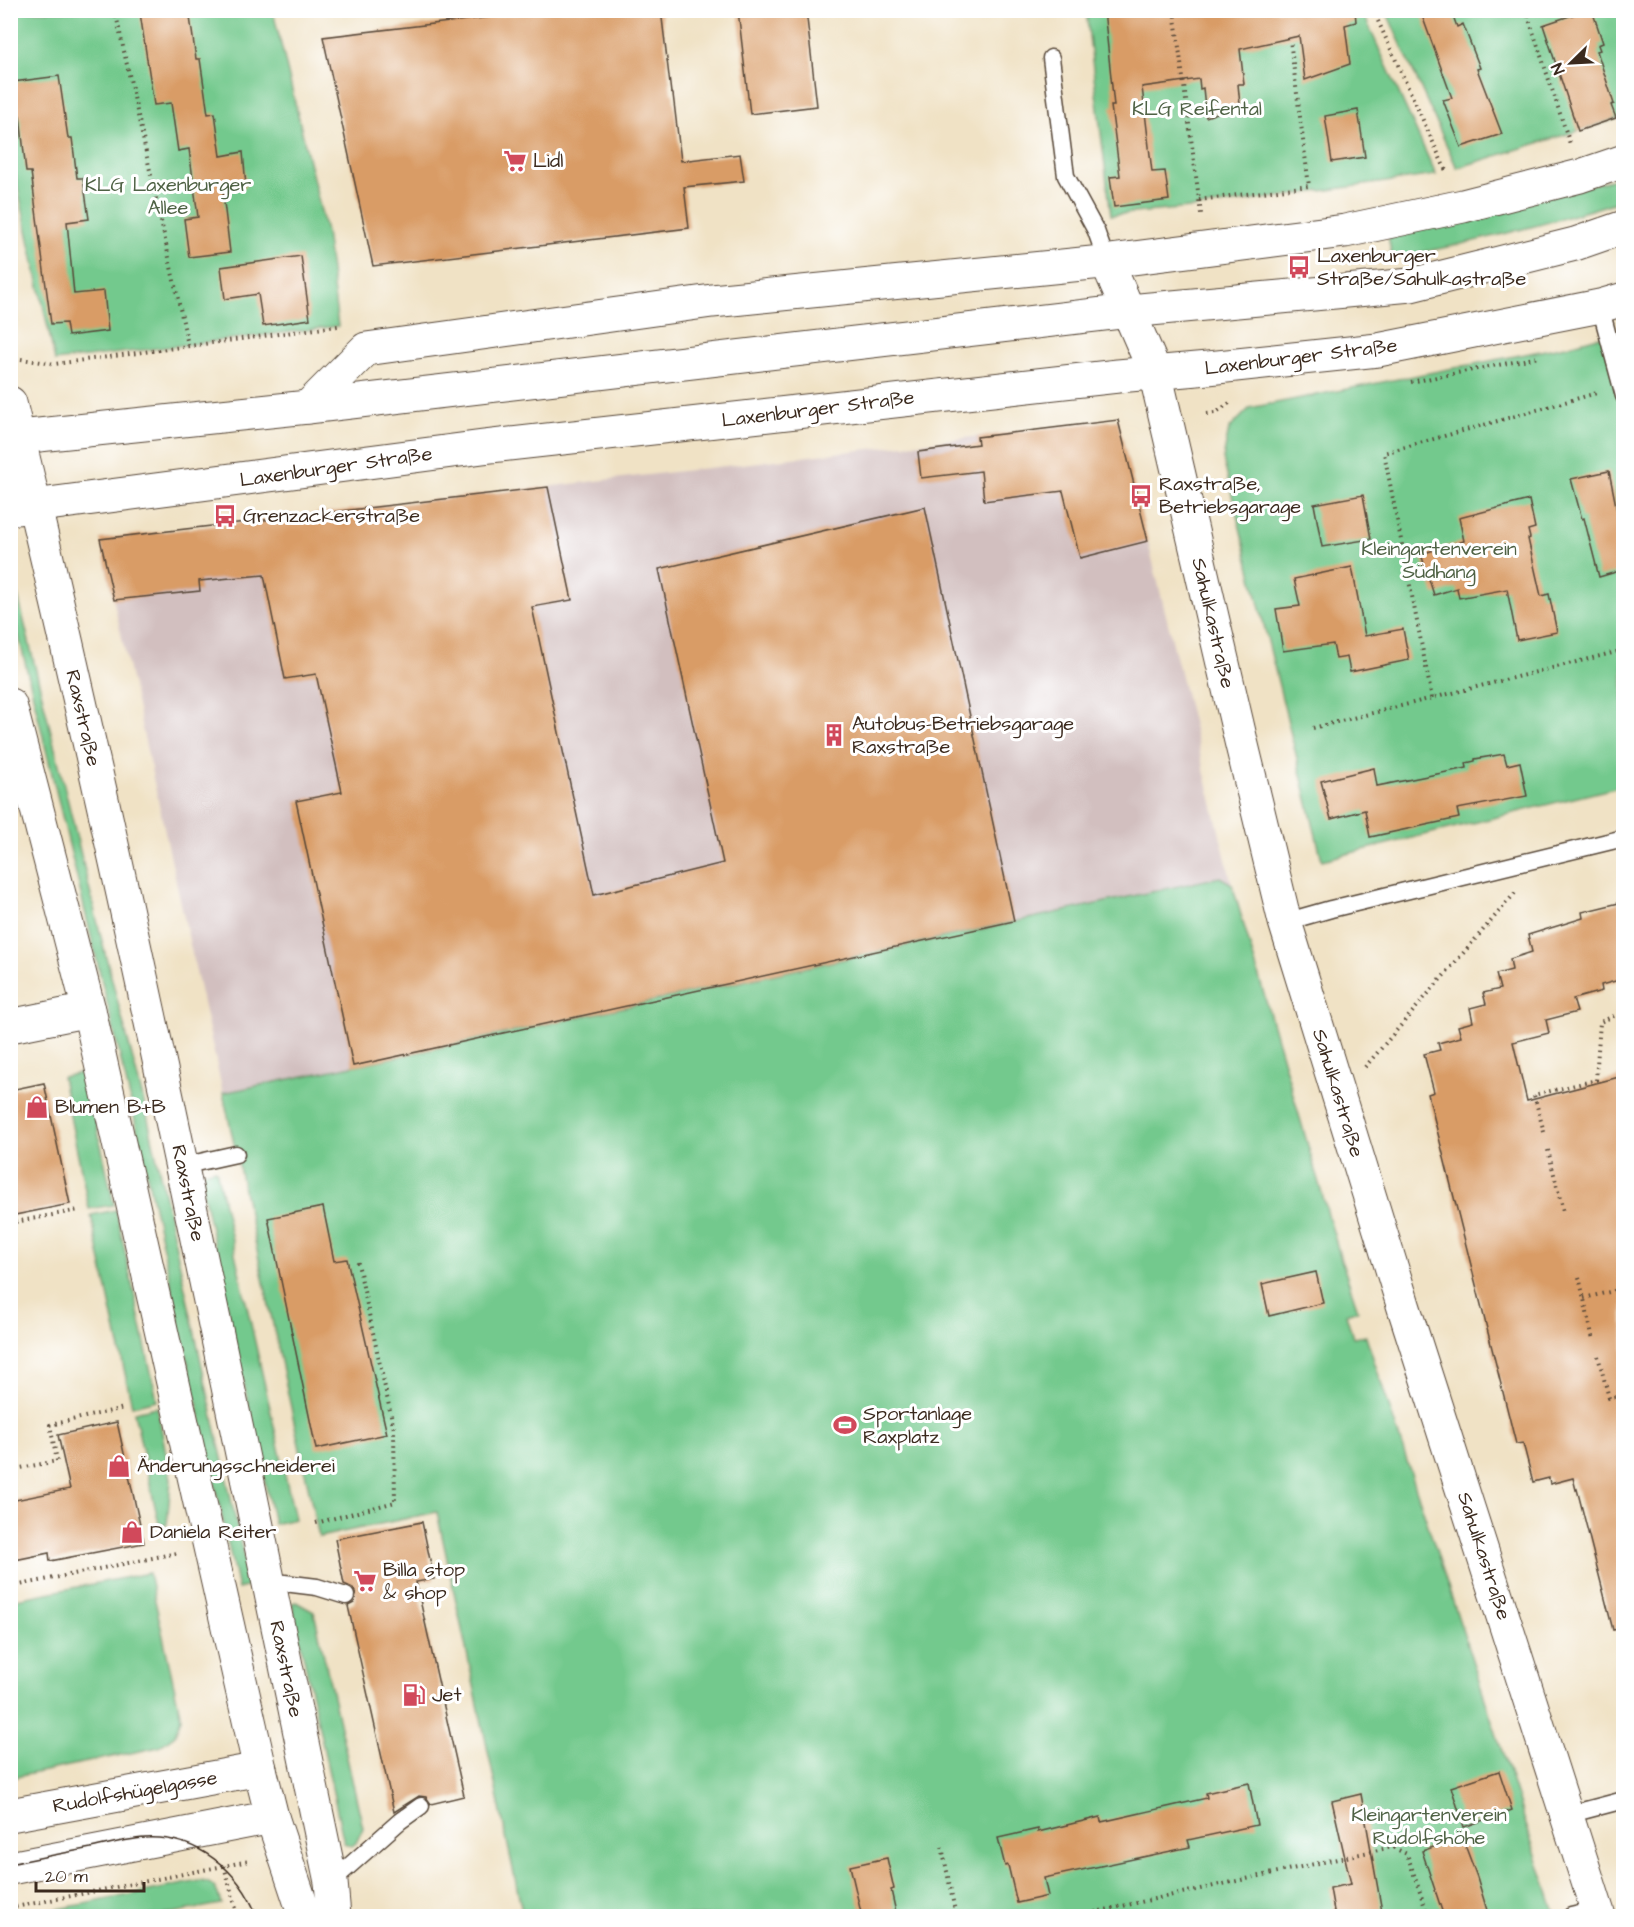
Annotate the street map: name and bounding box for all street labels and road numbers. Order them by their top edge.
street label: Laxenburger Straße [1203,331,1399,384]
street label: Laxenburger Straße [720,383,916,436]
street label: Laxenburger Straße [238,440,434,495]
street label: Sahulkastraße [1184,555,1242,691]
street label: Raxstraße [58,667,108,769]
street label: Sahulkastraße [1305,1025,1371,1161]
street label: Raxstraße [164,1142,212,1244]
street label: Sahulkastraße [1450,1488,1518,1624]
street label: Raxstraße [262,1618,310,1720]
street label: Rudolfshügelgasse [50,1764,220,1821]

